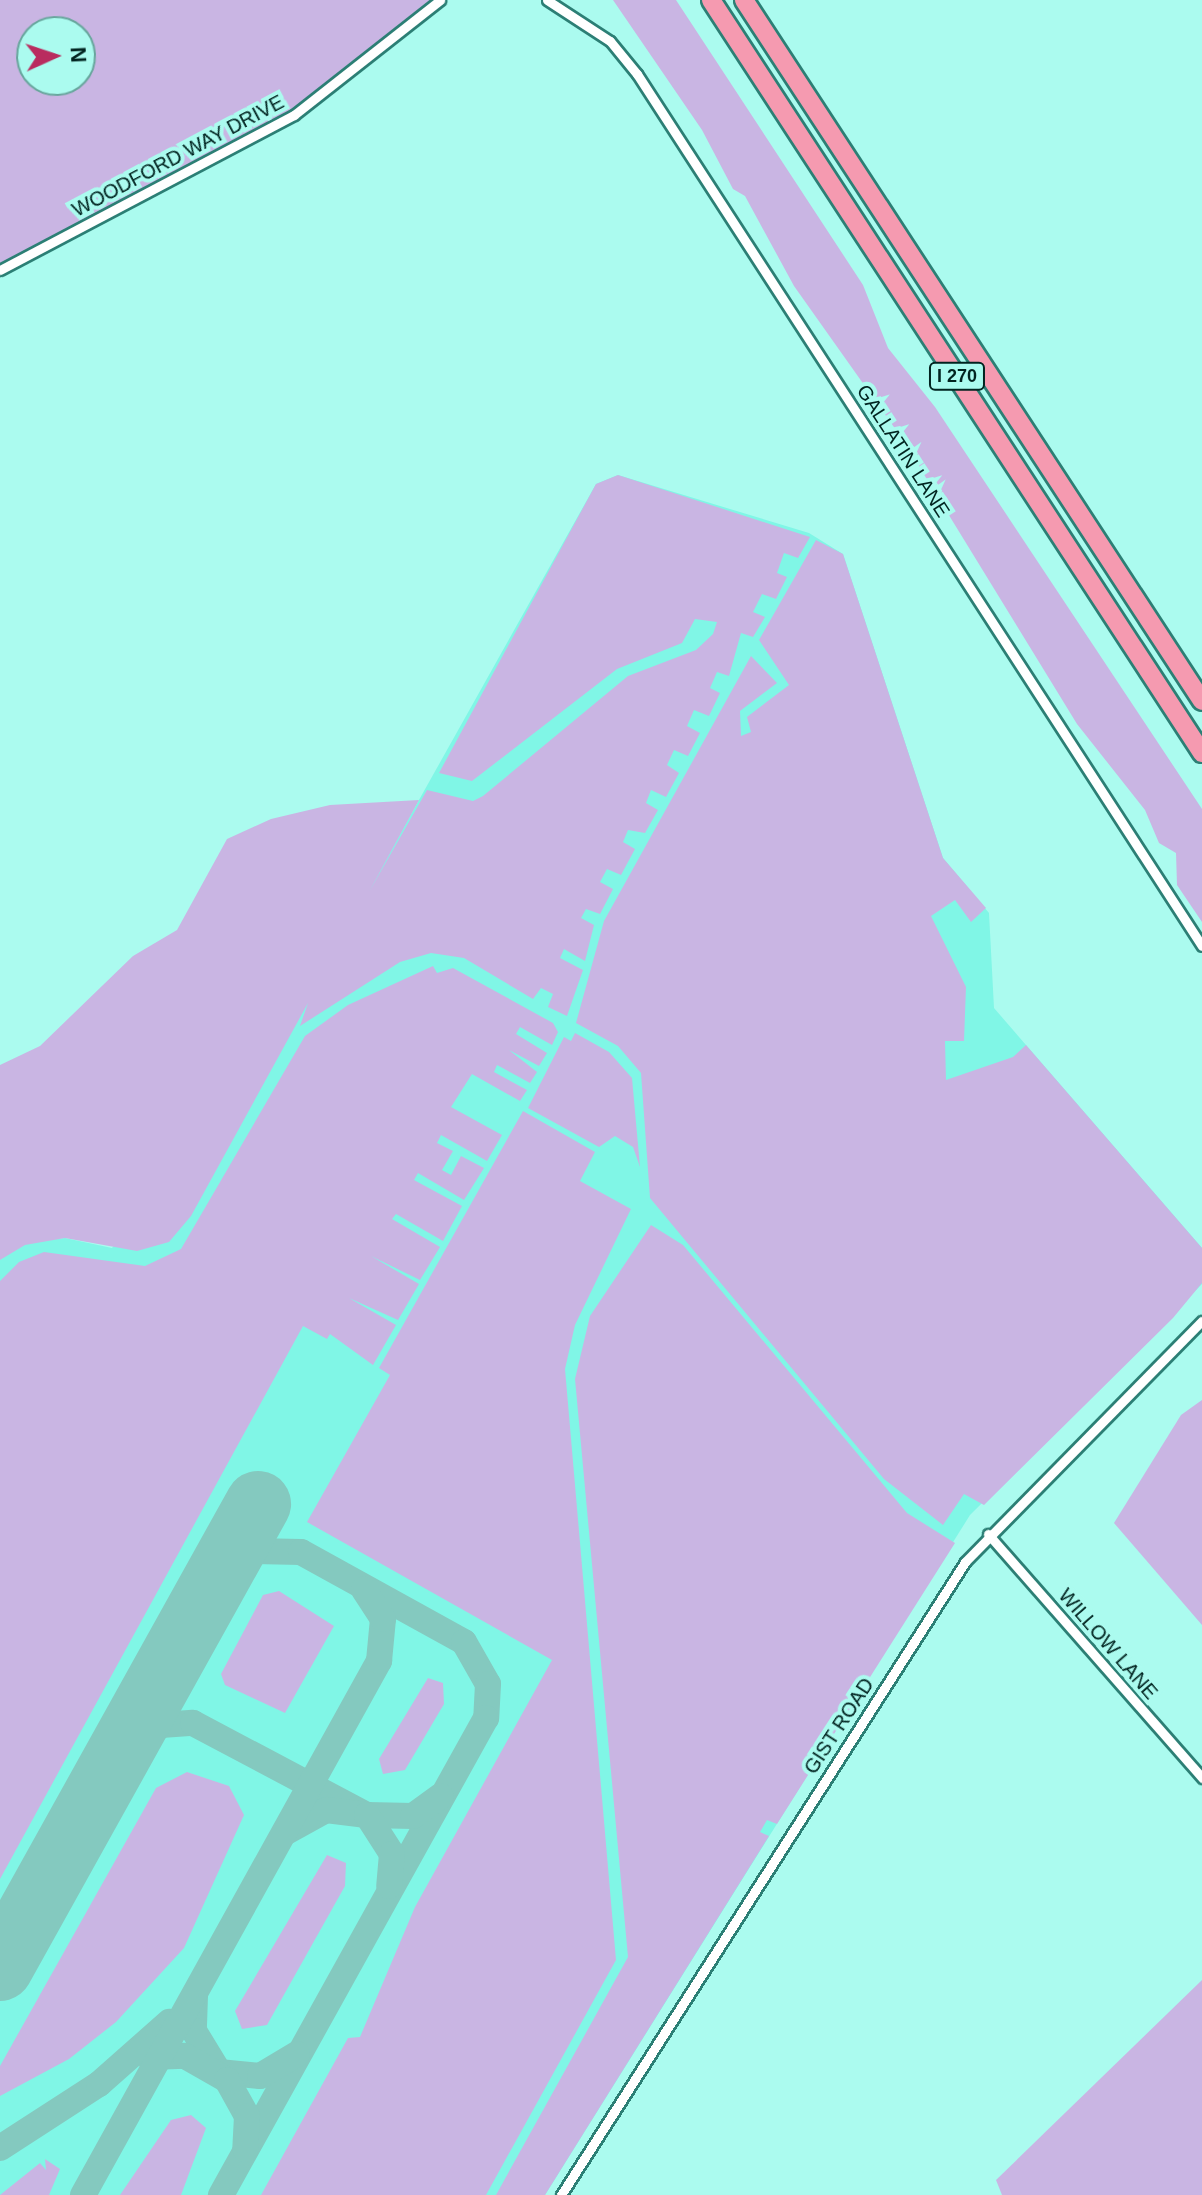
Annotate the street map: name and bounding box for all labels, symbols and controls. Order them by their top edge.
north arrow [16,16,96,96]
text: N [66,46,91,63]
street label: WOODFORD WAY DRIVE [68,90,288,222]
road number: I 270 [927,362,987,390]
street label: GALLATIN LANE [851,380,955,522]
street label: WILLOW LANE [1053,1584,1163,1704]
street label: GIST ROAD [799,1673,879,1779]

